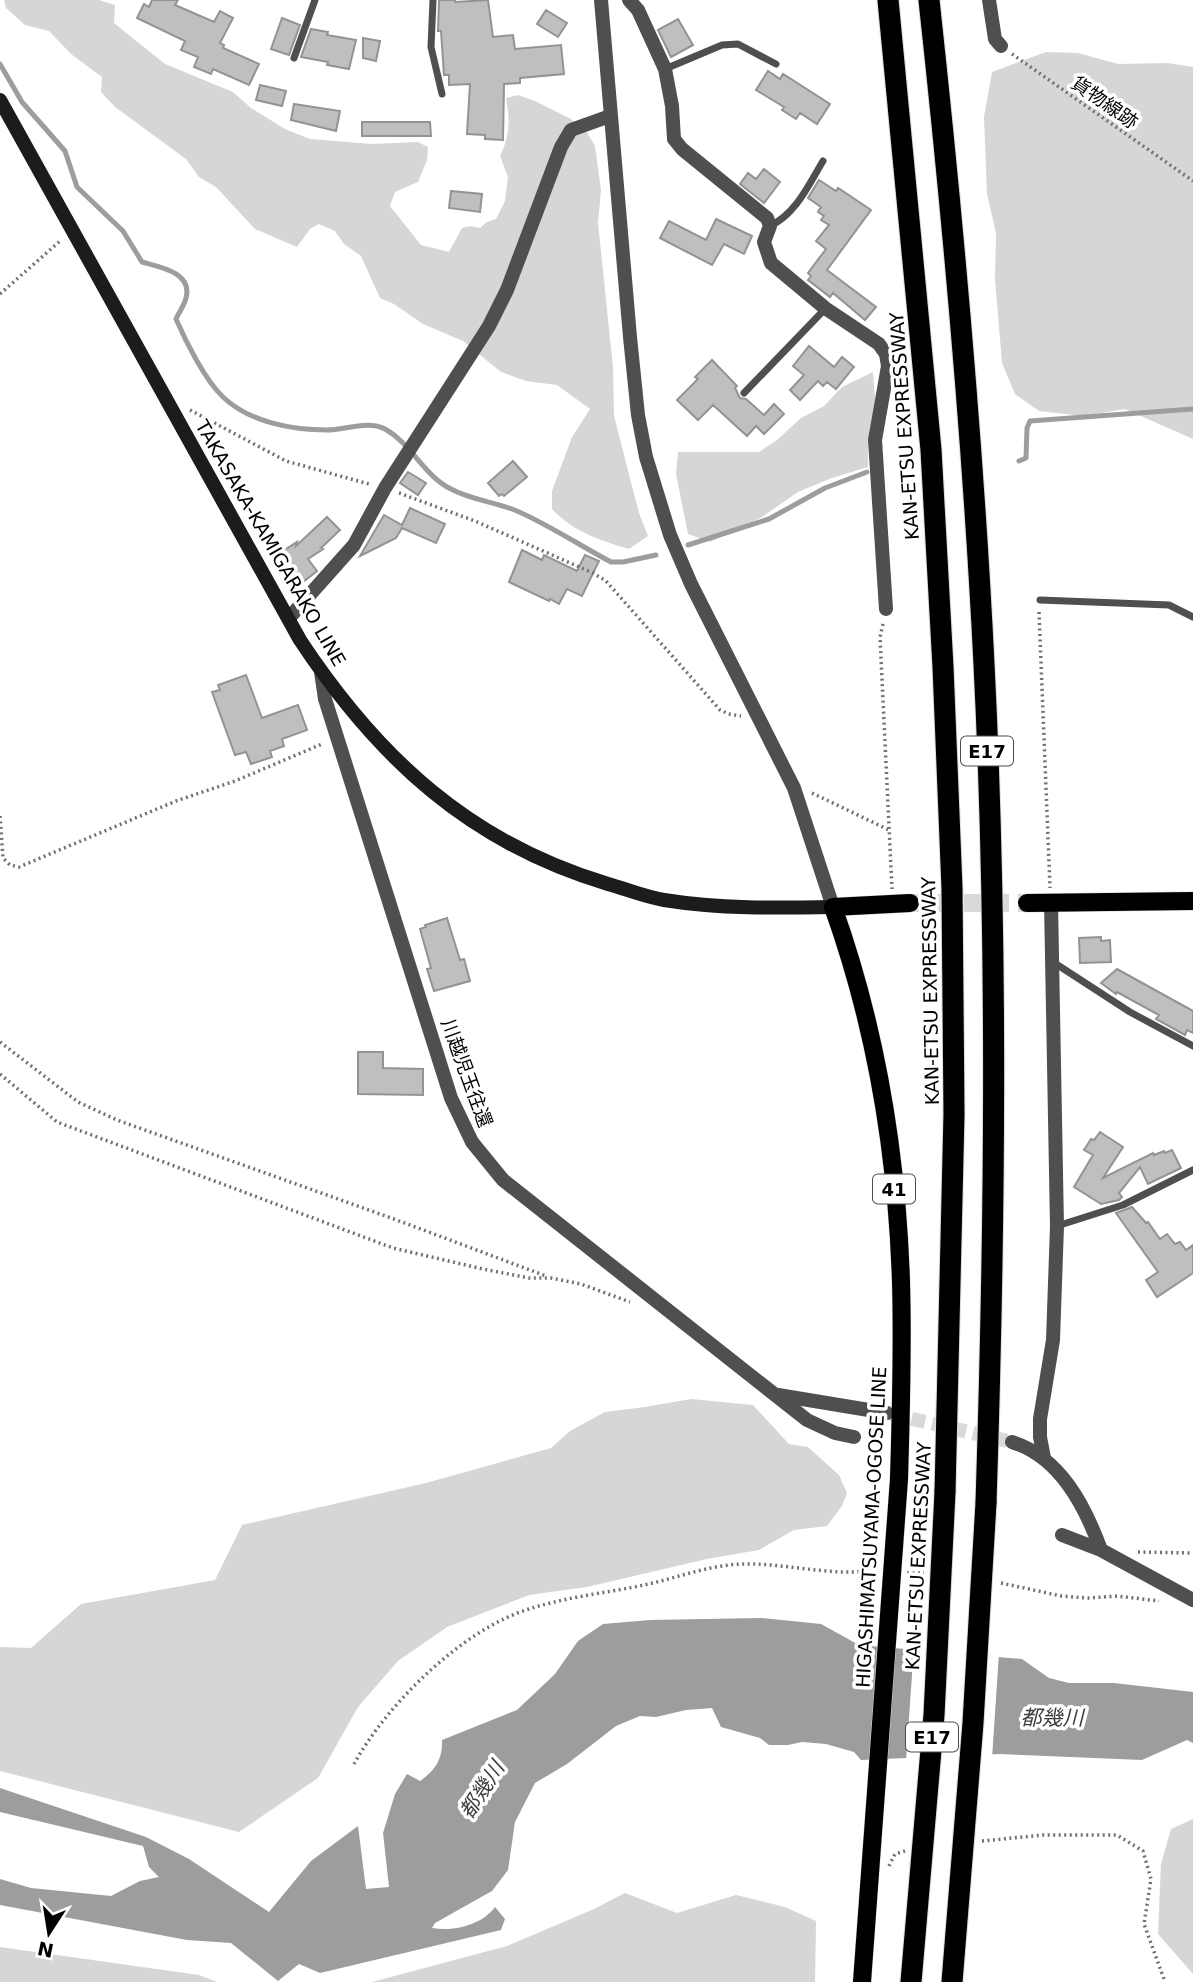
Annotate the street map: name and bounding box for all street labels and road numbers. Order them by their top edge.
street label: 貨物線跡 [1068,71,1142,133]
street label: KAN-ETSU EXPRESSWAY [885,311,923,541]
street label: TAKASAKA-KAMIGARAKO LINE [191,415,351,670]
road number: E17 [961,736,1013,766]
street label: KAN-ETSU EXPRESSWAY [917,876,943,1105]
street label: 川越児玉往還 [437,1016,497,1130]
road number: 41 [873,1174,915,1204]
street label: HIGASHIMATSUYAMA-OGOSE LINE [852,1366,890,1688]
street label: KAN-ETSU EXPRESSWAY [901,1441,935,1671]
road number: E17 [906,1722,958,1752]

